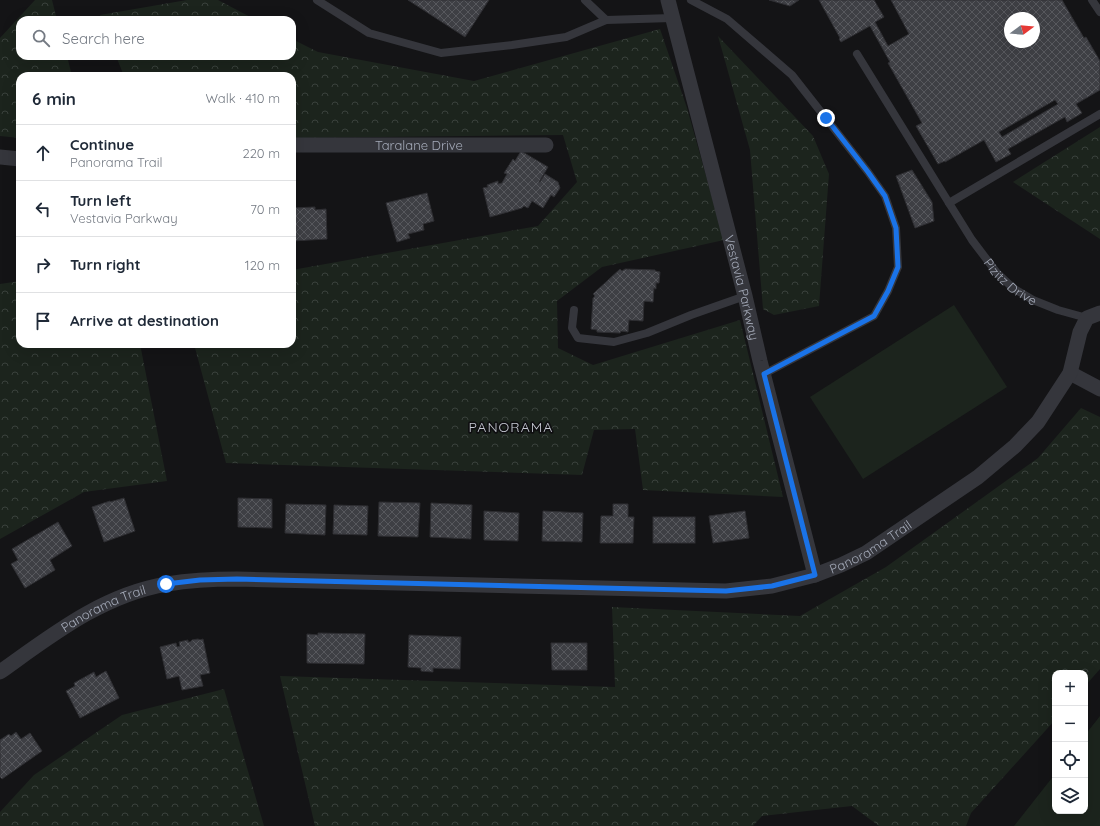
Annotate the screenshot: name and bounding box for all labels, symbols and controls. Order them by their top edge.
north arrow [1004,12,1040,48]
search box [16,16,296,60]
icon: search [30,27,52,49]
text: Search here [62,29,145,48]
text: 6 min [32,88,76,109]
text: Walk · 410 m [205,90,280,106]
route end [817,109,835,127]
text: Continue [70,135,134,154]
street label: Taralane Drive [375,137,463,153]
icon: ahead [32,142,54,164]
text: 220 m [242,145,280,161]
text: Panorama Trail [70,154,163,170]
text: Turn left [70,191,132,210]
icon: left [32,198,54,220]
text: 70 m [250,201,280,217]
text: Vestavia Parkway [70,210,178,226]
street label: Vestavia Parkway [721,233,763,342]
icon: right [32,254,54,276]
text: Turn right [70,255,141,274]
street label: Pizitz Drive [981,255,1040,309]
text: 120 m [245,257,280,273]
icon: arrive [32,310,54,332]
text: Arrive at destination [70,311,219,330]
district label: PANORAMA [469,418,553,436]
street label: Panorama Trail [827,517,914,577]
route start [157,575,175,593]
street label: Panorama Trail [58,581,147,635]
map controls [1052,670,1088,814]
button: + [1052,670,1088,706]
button: − [1052,706,1088,742]
button: locate [1052,742,1088,778]
button: layers [1052,778,1088,814]

